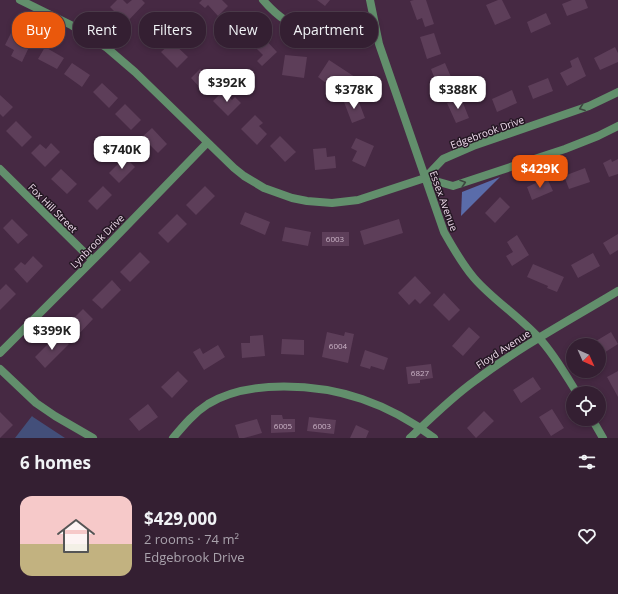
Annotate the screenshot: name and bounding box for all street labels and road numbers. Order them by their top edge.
street label: Edgebrook Drive [448,112,526,152]
street label: Essex Avenue [427,169,462,234]
street label: Fox Hill Street [25,180,81,236]
street label: Lynbrook Drive [67,211,127,271]
street label: Floyd Avenue [473,326,533,372]

